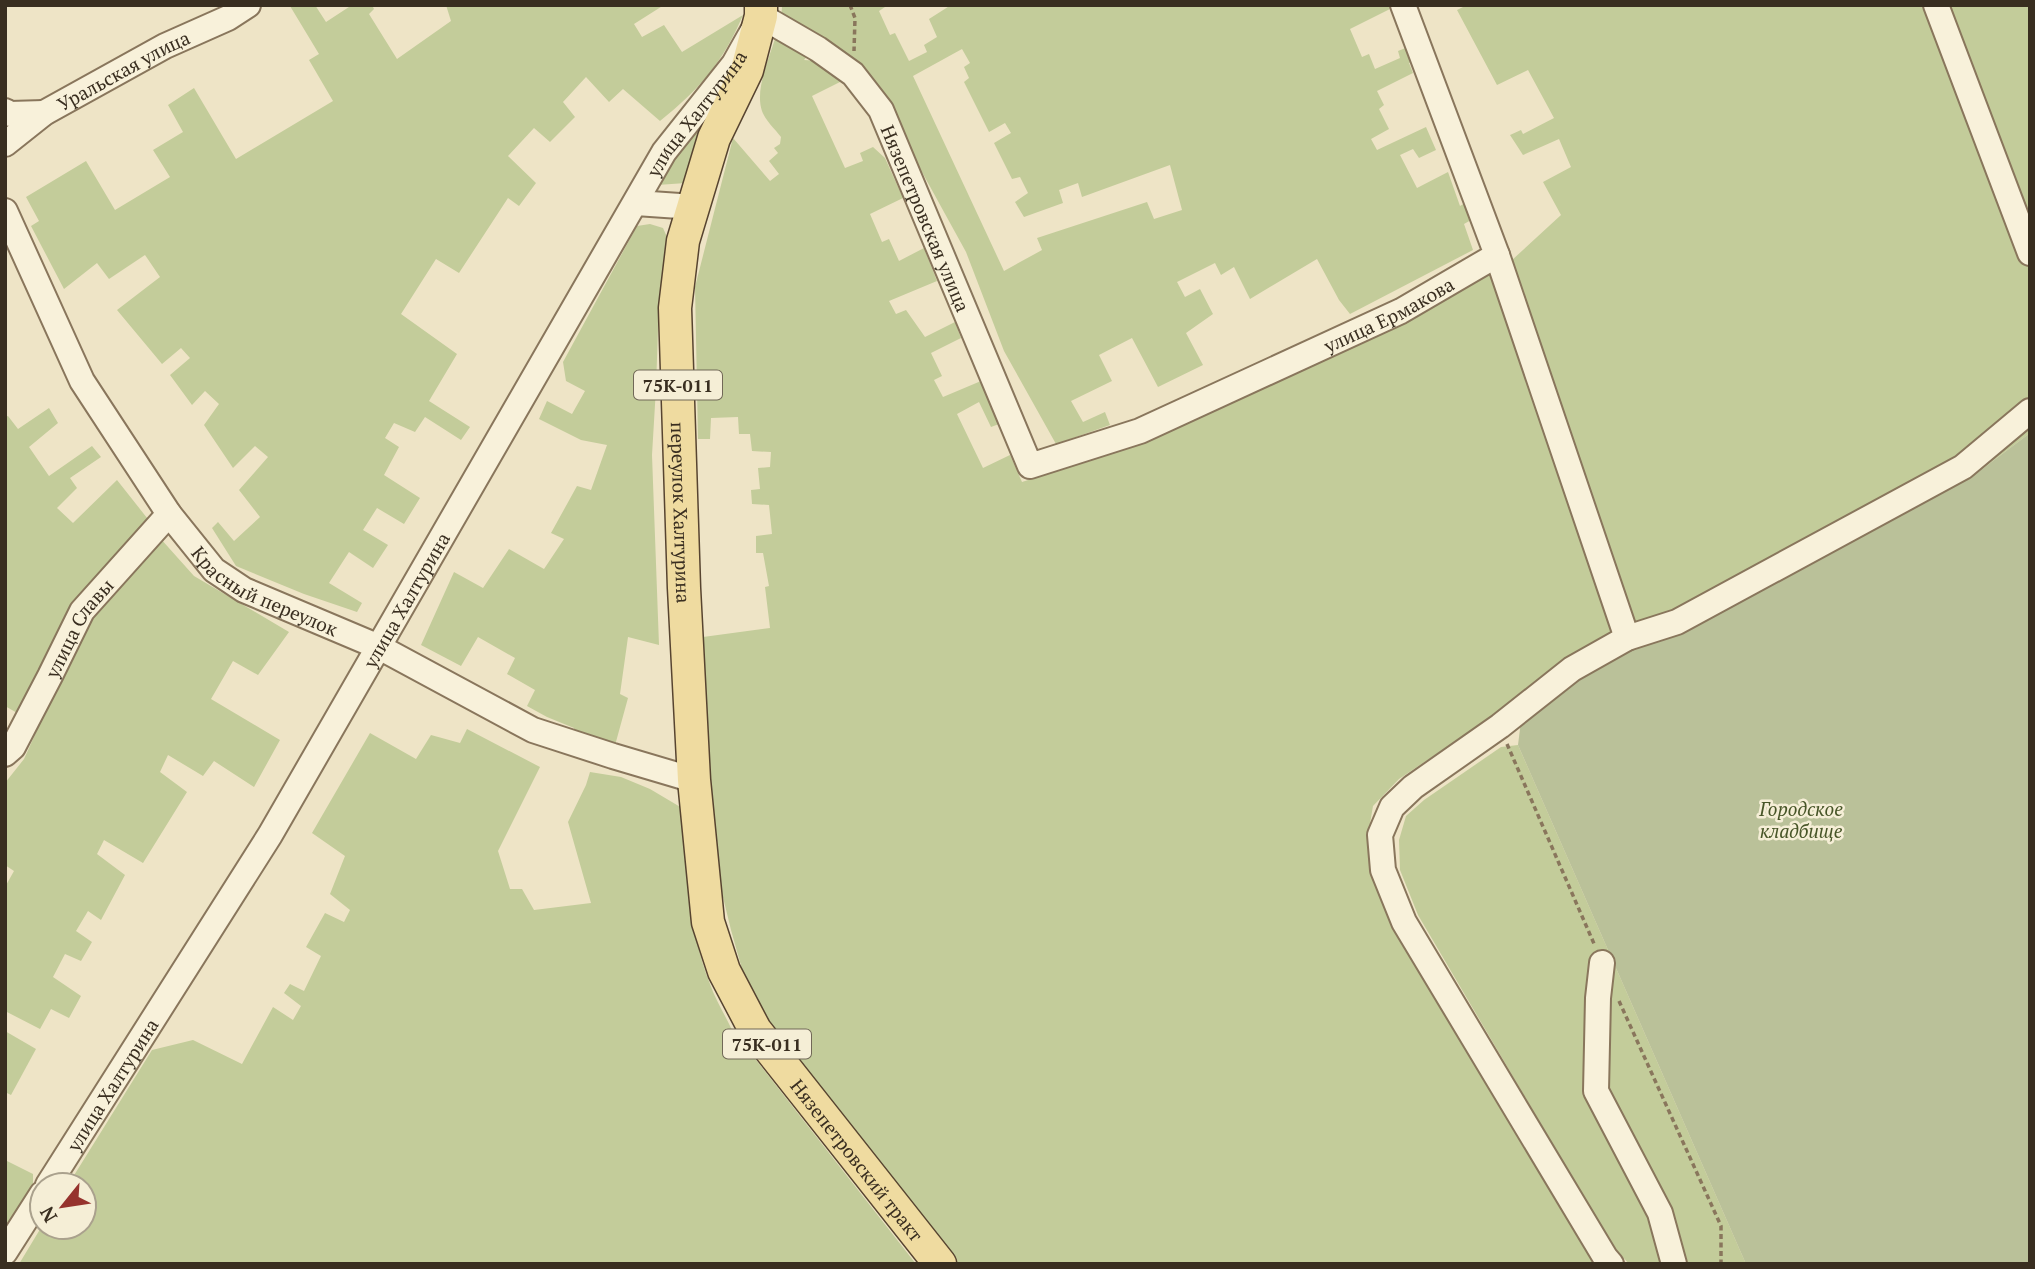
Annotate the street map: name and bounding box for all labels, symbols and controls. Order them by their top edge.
street label: Уральская улица [52,24,194,116]
street label: улица Халтурина [640,45,752,182]
street label: Нязепетровская улица [876,121,977,316]
street label: улица Ермакова [1319,270,1458,358]
road number: 75К-011 [634,370,722,400]
street label: переулок Халтурина [666,421,697,604]
street label: улица Халтурина [356,527,455,673]
street label: Красный переулок [187,540,343,641]
street label: улица Славы [38,573,118,683]
park label: Городское кладбище [1758,796,1843,843]
street label: улица Халтурина [60,1013,163,1156]
road number: 75К-011 [723,1030,811,1058]
street label: Нязепетровский тракт [786,1073,929,1246]
north arrow [28,1171,98,1241]
text: N [33,1202,62,1227]

